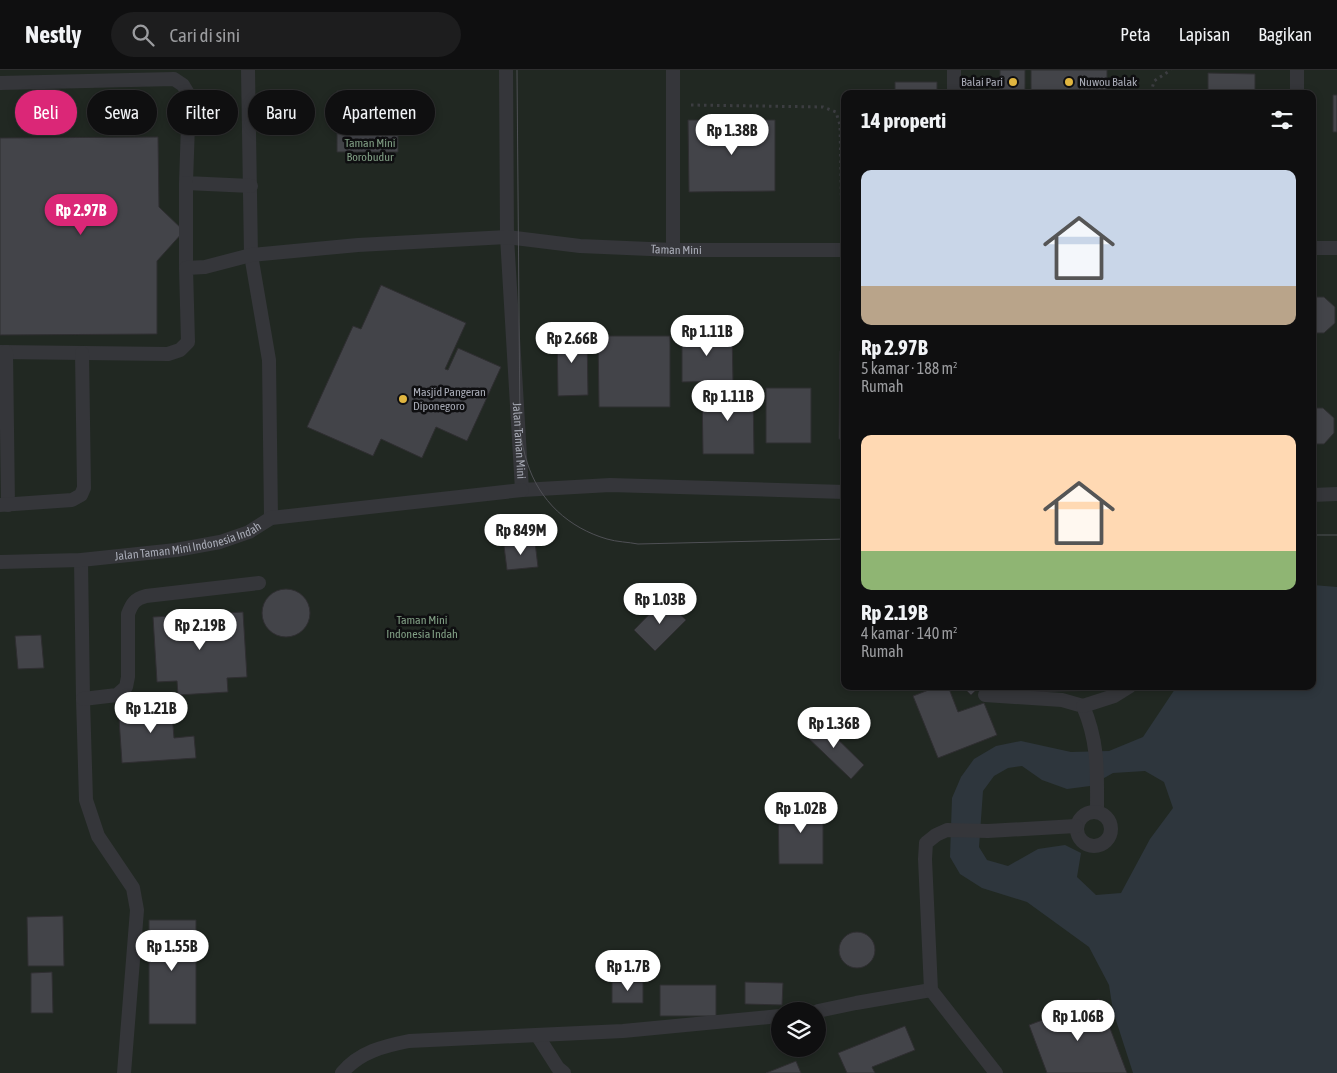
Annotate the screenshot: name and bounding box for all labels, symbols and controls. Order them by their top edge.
search box [111,12,461,57]
text: Nestly [25,21,81,48]
icon: search [129,21,157,49]
text: Cari di sini [169,24,240,46]
text: Peta [1120,24,1151,45]
text: Lapisan [1179,24,1230,45]
text: Bagikan [1258,24,1312,45]
place label: Balai Pari [961,75,1003,89]
place label: Nuwou Balak [1079,75,1138,89]
marker: Balai Pari [1007,76,1019,88]
marker: Nuwou Balak [1063,76,1075,88]
chip: Beli [15,90,77,135]
chip: Sewa [87,90,157,135]
chip: Filter [167,90,238,135]
chip: Baru [248,90,315,135]
chip: Apartemen [325,90,435,135]
icon: filters [1268,106,1296,134]
text: 14 properti [861,108,946,132]
pin: Rp 1.38B [680,114,784,156]
text: Rp 1.38B [707,121,757,139]
park label: Taman Mini Borobudur [344,136,396,164]
pin: Rp 2.97B [29,194,133,236]
text: Rp 2.97B [56,201,106,219]
icon: home [1034,203,1124,293]
street label: Taman Mini [650,242,702,257]
pin: Rp 1.11B [655,314,759,357]
pin: Rp 2.66B [520,322,624,364]
text: Rp 1.11B [682,322,732,340]
text: Rp 2.66B [547,329,597,347]
text: Rp 2.97B [861,335,928,359]
text: 5 kamar · 188 m² [861,359,957,377]
text: Rumah [861,377,903,395]
pin: Rp 1.11B [676,380,780,422]
place label: Masjid Pangeran Diponegoro [413,385,486,413]
text: Rp 1.11B [703,387,753,405]
marker: Masjid Pangeran Diponegoro [397,393,409,405]
street label: Jalan Taman Mini [510,402,528,479]
icon: home [1034,468,1124,558]
pin: Rp 849M [475,514,567,556]
street label: Jalan Taman Mini Indonesia Indah [114,519,264,563]
text: Rp 849M [495,521,547,539]
pin: Rp 1.03B [608,582,712,625]
text: Rp 1.03B [635,590,685,608]
text: Rp 2.19B [861,600,928,624]
pin: Rp 2.19B [148,608,252,651]
park label: Taman Mini Indonesia Indah [386,613,458,641]
text: Rp 2.19B [175,616,225,634]
text: 4 kamar · 140 m² [861,624,957,642]
text: Rumah [861,642,903,660]
pin: Rp 1.21B [99,692,203,734]
text: Rp 1.21B [126,699,176,717]
pin: Rp 1.36B [782,706,886,749]
text: Rp 1.36B [809,714,859,732]
pin: Rp 1.02B [749,792,853,834]
text: Rp 1.02B [776,799,826,817]
pin: Rp 1.55B [120,930,224,972]
text: Rp 1.55B [147,937,197,955]
pin: Rp 1.7B [582,950,674,992]
text: Rp 1.7B [606,957,650,975]
pin: Rp 1.06B [1026,1000,1130,1042]
map controls [771,1002,826,1057]
button: layers [771,1002,826,1057]
text: Rp 1.06B [1053,1007,1103,1025]

